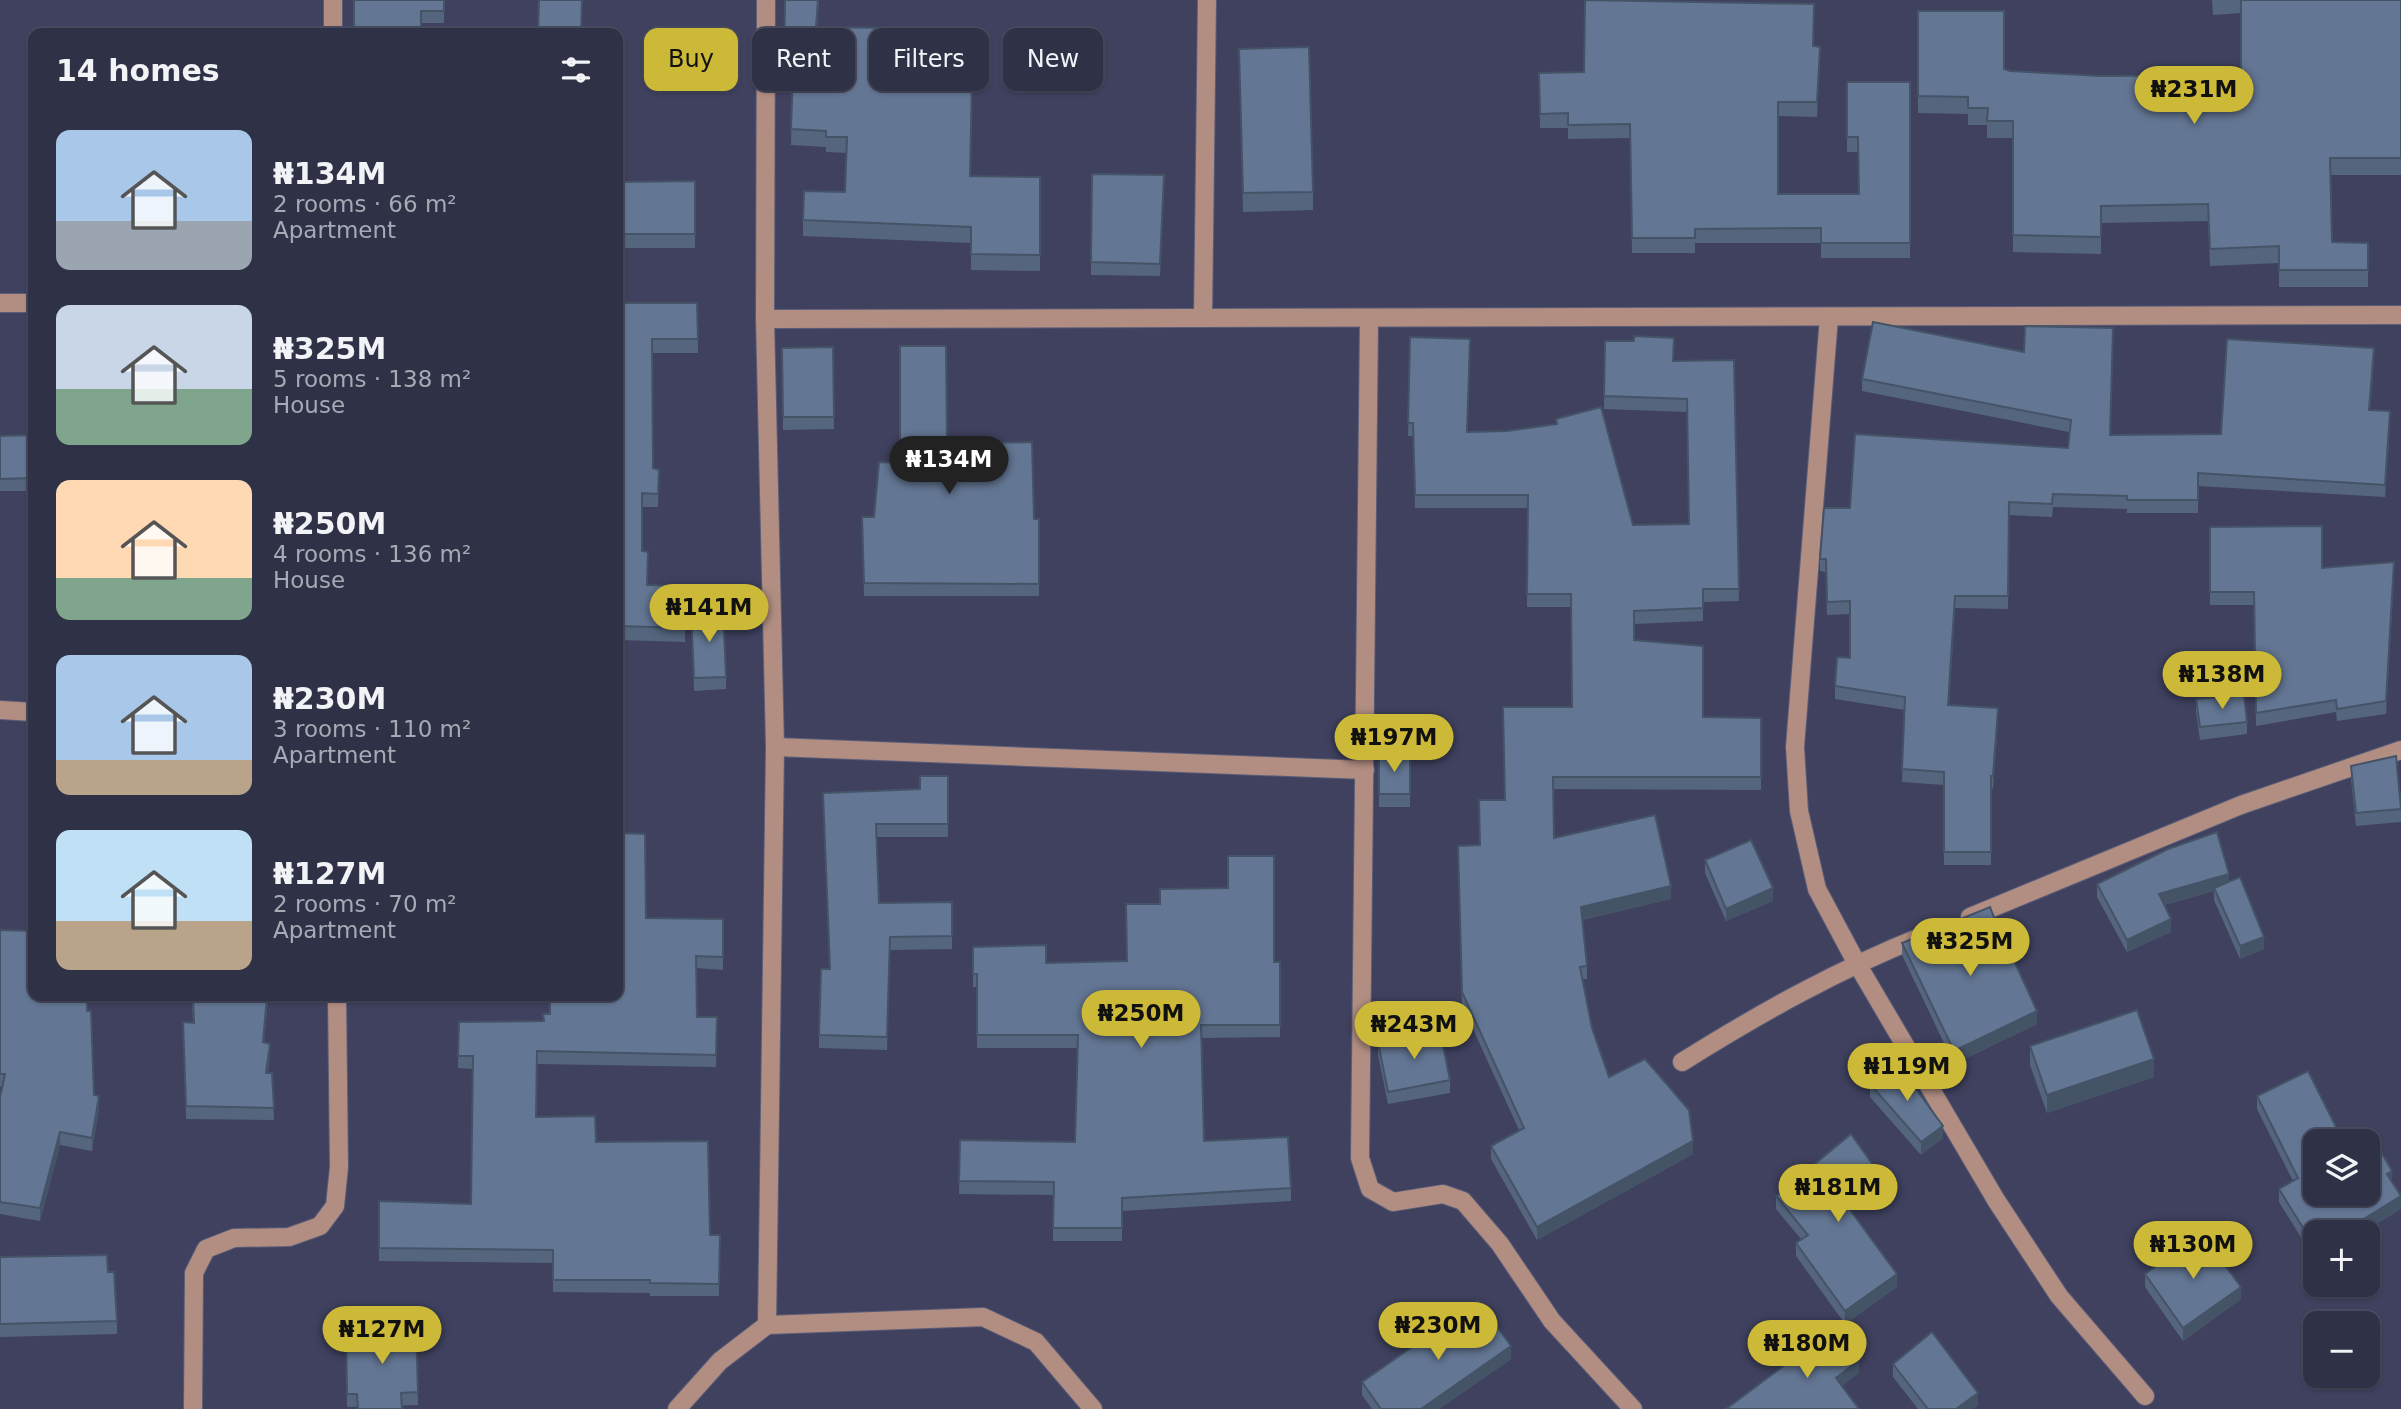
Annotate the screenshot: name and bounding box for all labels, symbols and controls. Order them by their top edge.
chip: Buy [644,28,738,91]
chip: Rent [752,28,855,91]
chip: Filters [869,28,989,91]
chip: New [1003,28,1103,91]
icon: filters [557,51,595,89]
text: 14 homes [56,53,220,88]
pin: ₦231M [2145,66,2243,126]
text: ₦231M [2151,76,2237,102]
text: ₦134M [273,156,386,191]
icon: home [112,158,196,242]
text: 2 rooms · 66 m² [273,191,457,217]
text: Apartment [273,217,396,243]
text: ₦325M [273,331,386,366]
icon: home [112,333,196,417]
text: 5 rooms · 138 m² [273,366,471,392]
text: House [273,392,345,418]
pin: ₦134M [900,436,998,496]
text: ₦134M [906,446,992,472]
text: ₦250M [273,506,386,541]
icon: home [112,508,196,592]
text: 4 rooms · 136 m² [273,541,471,567]
text: House [273,567,345,593]
pin: ₦141M [660,584,758,644]
text: ₦141M [666,594,752,620]
pin: ₦138M [2173,652,2271,711]
text: ₦138M [2179,661,2265,687]
text: ₦230M [273,681,386,716]
icon: home [112,683,196,767]
pin: ₦197M [1345,714,1443,774]
text: 3 rooms · 110 m² [273,716,471,742]
text: ₦197M [1351,724,1437,750]
text: Apartment [273,742,396,768]
text: ₦127M [273,856,386,891]
icon: home [112,858,196,942]
text: 2 rooms · 70 m² [273,891,457,917]
text: Apartment [273,917,396,943]
pin: ₦325M [1921,918,2019,978]
text: ₦325M [1927,928,2013,954]
pin: ₦250M [1092,990,1190,1050]
text: ₦250M [1098,1000,1184,1026]
pin: ₦243M [1365,1002,1463,1061]
text: ₦243M [1371,1011,1457,1037]
pin: ₦119M [1858,1044,1956,1103]
text: ₦119M [1864,1053,1950,1079]
map controls [2303,1129,2380,1388]
button: layers [2303,1129,2380,1206]
pin: ₦181M [1789,1164,1887,1224]
text: ₦181M [1795,1174,1881,1200]
button: + [2303,1220,2380,1297]
pin: ₦130M [2144,1222,2242,1281]
text: ₦130M [2150,1231,2236,1257]
pin: ₦230M [1389,1302,1487,1362]
pin: ₦127M [333,1306,431,1366]
button: − [2303,1311,2380,1388]
text: ₦230M [1395,1312,1481,1338]
text: ₦127M [339,1316,425,1342]
pin: ₦180M [1758,1320,1856,1380]
text: ₦180M [1764,1330,1850,1356]

